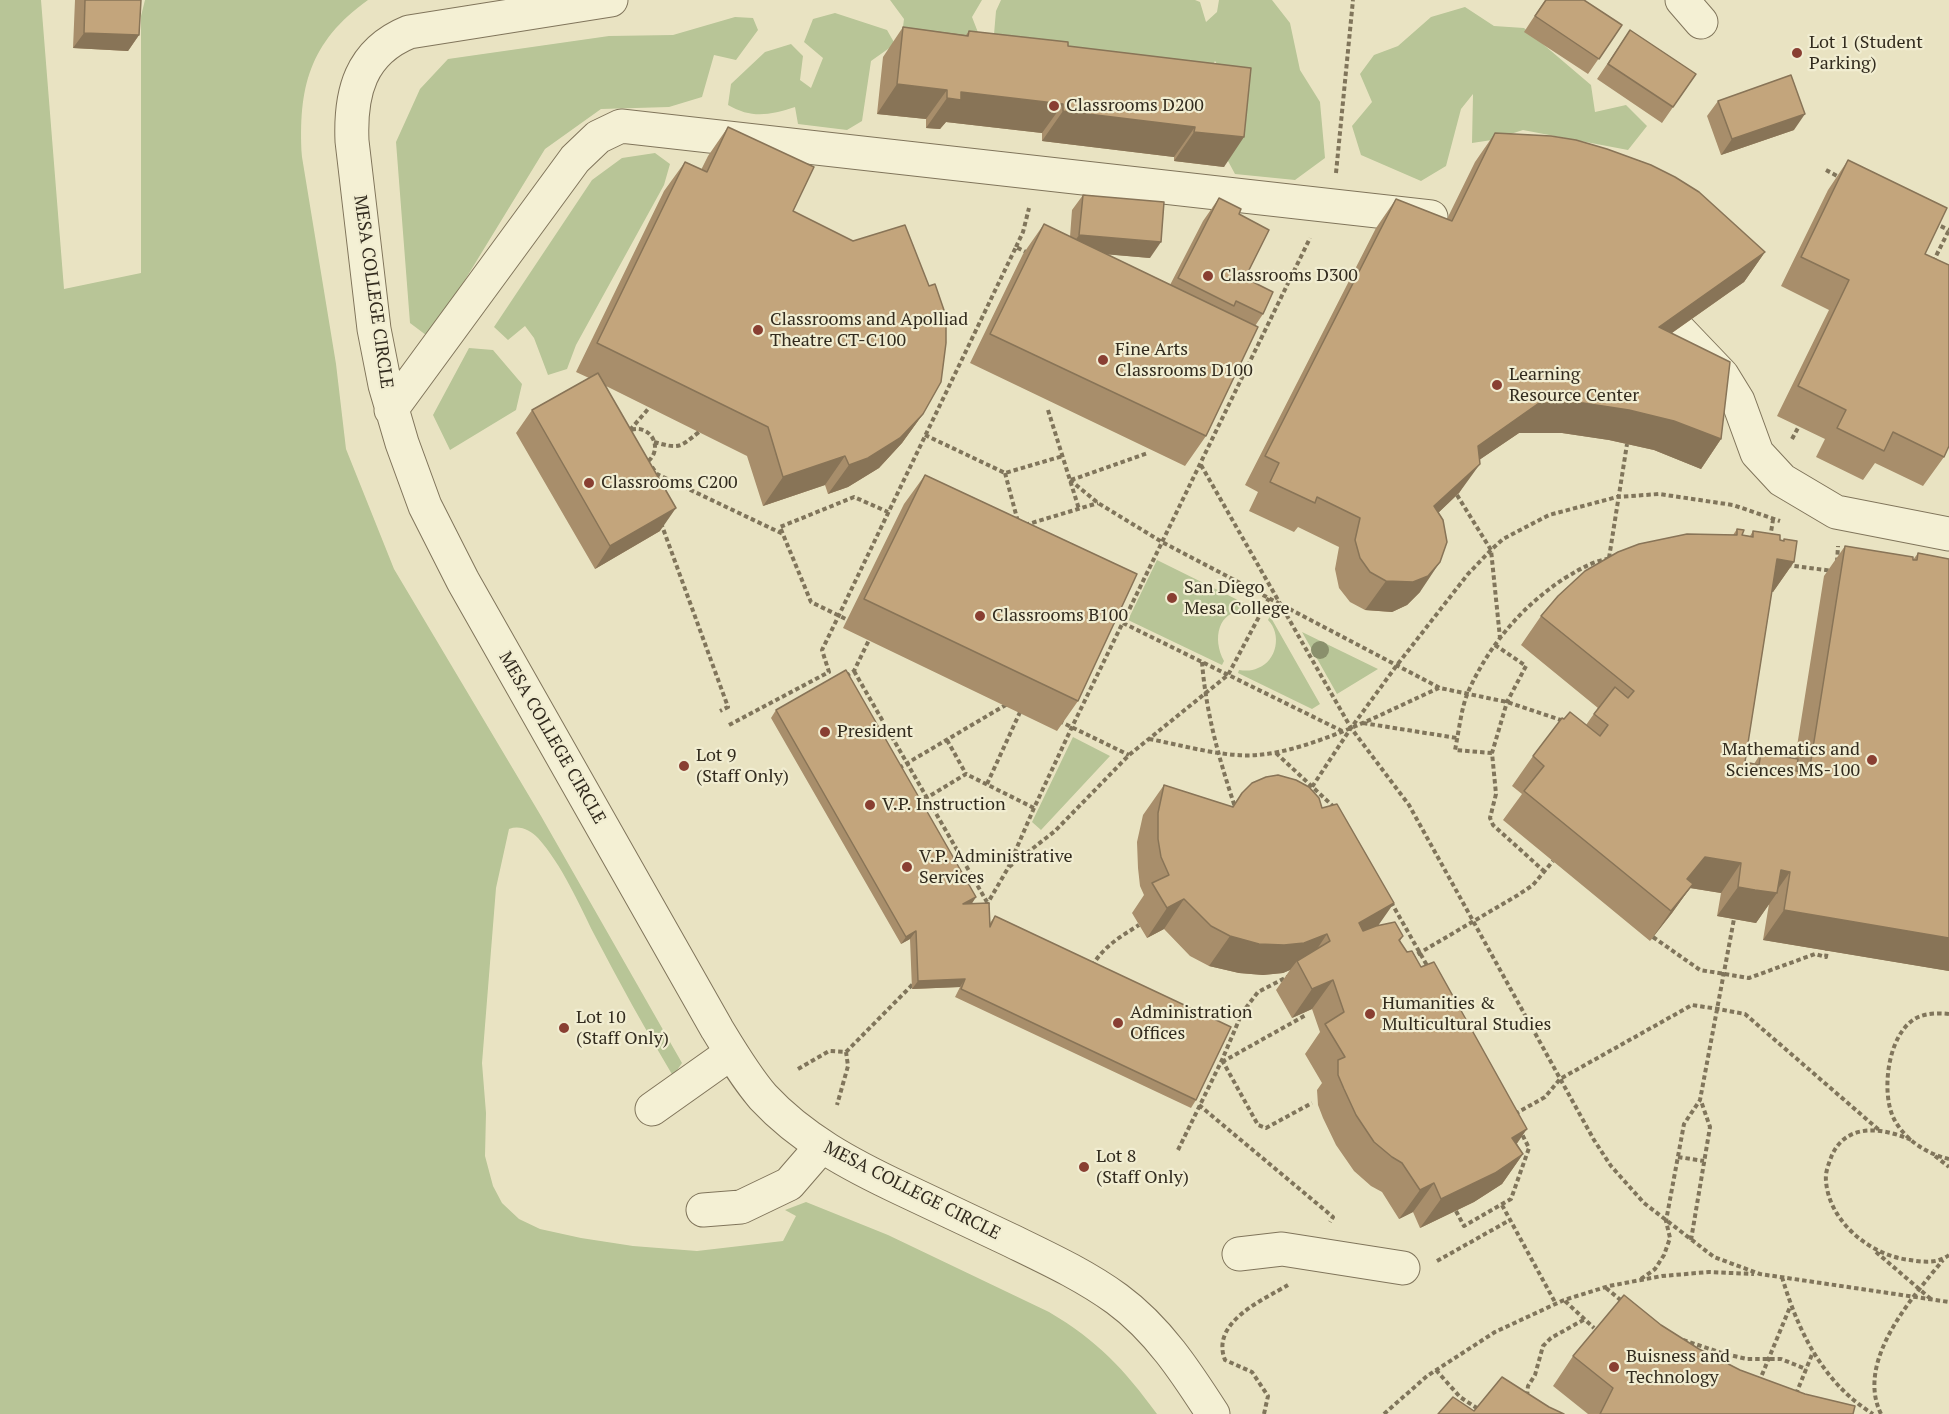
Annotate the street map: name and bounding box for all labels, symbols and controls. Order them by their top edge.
place label: Lot 1 (Student Parking) [1809,32,1923,74]
marker: Lot 1 (Student Parking) [1790,46,1804,60]
place label: Classrooms D200 [1066,95,1204,117]
marker: Classrooms D200 [1047,99,1061,113]
street label: MESA COLLEGE CIRCLE [349,194,397,390]
place label: Classrooms D300 [1220,265,1358,287]
marker: Classrooms D300 [1201,269,1215,283]
place label: Classrooms and Apolliad Theatre CT-C100 [770,309,968,352]
marker: Classrooms and Apolliad Theatre CT-C100 [751,323,765,337]
place label: Fine Arts Classrooms D100 [1115,339,1253,382]
marker: Fine Arts Classrooms D100 [1096,353,1110,367]
place label: Learning Resource Center [1509,364,1639,406]
marker: Learning Resource Center [1490,378,1504,392]
place label: Classrooms C200 [601,472,738,494]
marker: Classrooms C200 [582,476,596,490]
place label: San Diego Mesa College [1184,577,1289,620]
marker: San Diego Mesa College [1165,591,1179,605]
place label: Classrooms B100 [992,605,1128,627]
marker: Classrooms B100 [973,609,987,623]
street label: MESA COLLEGE CIRCLE [494,648,610,828]
place label: President [837,721,913,743]
marker: President [818,725,832,739]
place label: Mathematics and Sciences MS-100 [1722,739,1860,782]
place label: Lot 9 (Staff Only) [696,745,789,788]
marker: Mathematics and Sciences MS-100 [1865,753,1879,767]
marker: Lot 9 (Staff Only) [677,759,691,773]
place label: V.P. Instruction [882,794,1006,816]
marker: V.P. Instruction [863,798,877,812]
place label: V.P. Administrative Services [919,846,1073,888]
marker: V.P. Administrative Services [900,860,914,874]
place label: Humanities & Multicultural Studies [1382,993,1551,1036]
place label: Administration Offices [1130,1002,1253,1044]
place label: Lot 10 (Staff Only) [576,1007,669,1050]
marker: Humanities & Multicultural Studies [1363,1007,1377,1021]
marker: Administration Offices [1111,1016,1125,1030]
marker: Lot 10 (Staff Only) [557,1021,571,1035]
street label: MESA COLLEGE CIRCLE [820,1137,1004,1245]
place label: Lot 8 (Staff Only) [1096,1146,1189,1188]
marker: Lot 8 (Staff Only) [1077,1160,1091,1174]
place label: Buisness and Technology [1626,1346,1730,1388]
marker: Buisness and Technology [1607,1360,1621,1374]

